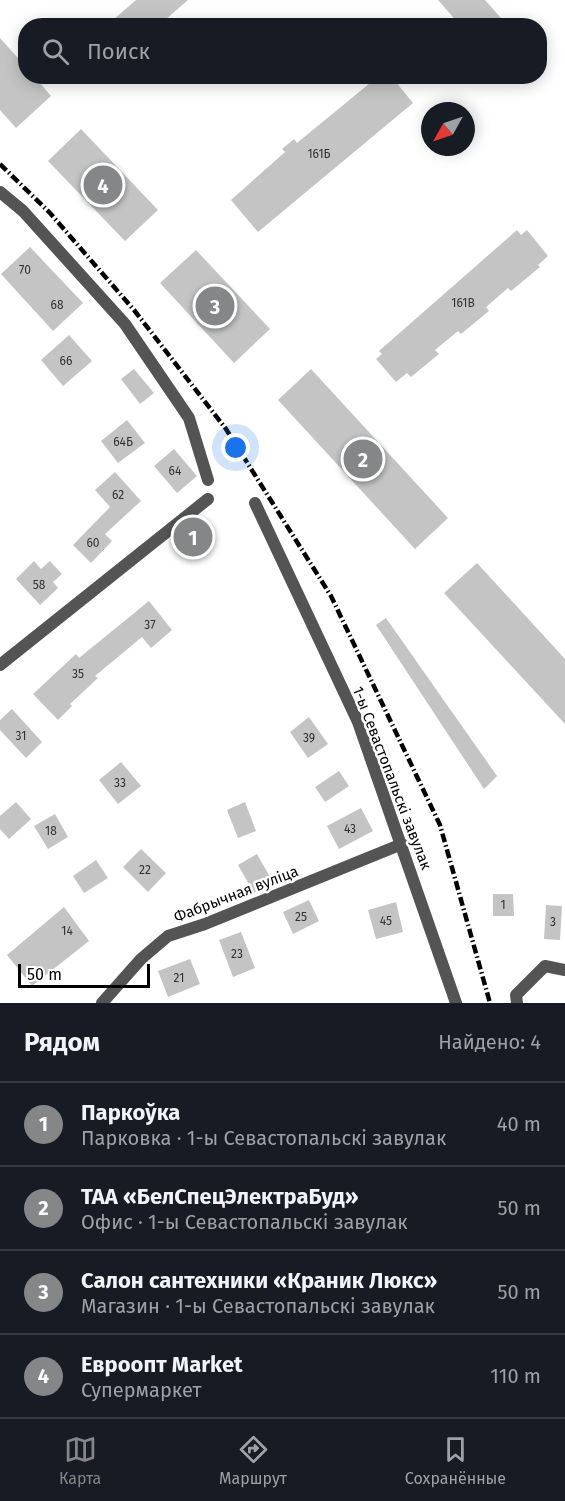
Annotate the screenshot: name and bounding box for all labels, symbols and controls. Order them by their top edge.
search box [18,18,547,84]
icon: search [39,35,72,68]
text: Поиск [87,38,150,65]
north arrow [421,102,475,156]
house number: 161Б [307,147,331,161]
pin: 4 [84,162,122,207]
house number: 70 [19,263,31,277]
pin: 3 [196,284,234,328]
house number: 161В [451,296,475,310]
house number: 68 [50,298,64,312]
house number: 66 [60,354,72,368]
your location [221,433,250,462]
house number: 64Б [113,435,133,449]
pin: 2 [344,436,382,482]
house number: 64 [169,464,182,478]
house number: 62 [112,488,124,502]
pin: 1 [174,514,212,560]
house number: 60 [86,536,100,550]
house number: 58 [33,578,46,592]
house number: 37 [144,618,156,632]
house number: 35 [72,667,84,681]
street label: 1-ы Севастопальскі завулак [349,684,435,872]
house number: 31 [16,729,26,743]
house number: 39 [303,731,315,745]
house number: 33 [114,776,126,790]
house number: 43 [344,822,356,836]
house number: 18 [45,824,57,838]
street label: Фабрычная вуліца [171,862,301,926]
house number: 22 [139,863,151,877]
house number: 1 [500,898,506,912]
house number: 25 [295,910,307,924]
house number: 45 [380,914,392,928]
house number: 3 [550,915,556,929]
house number: 14 [61,924,73,938]
house number: 23 [231,947,243,961]
scale bar [18,961,150,988]
text: 50 m [27,965,62,984]
house number: 21 [174,971,184,985]
text: Рядом [24,1027,100,1058]
text: Найдено: 4 [438,1030,541,1054]
text: Паркоўка [81,1099,180,1126]
text: 1 [39,1112,48,1136]
text: 40 m [497,1112,541,1136]
text: Парковка · 1-ы Севастопальскі завулак [81,1126,446,1150]
text: ТАА «БелСпецЭлектраБуд» [81,1183,358,1210]
text: 2 [38,1196,49,1220]
text: 50 m [497,1196,541,1220]
text: Офис · 1-ы Севастопальскі завулак [81,1210,408,1234]
text: Салон сантехники «Краник Люкс» [81,1267,437,1294]
text: 3 [38,1280,49,1304]
text: 50 m [497,1280,541,1304]
text: Магазин · 1-ы Севастопальскі завулак [81,1294,435,1318]
text: Евроопт Market [81,1351,243,1378]
text: 4 [38,1364,49,1388]
text: 110 m [490,1364,541,1388]
text: Супермаркет [81,1378,201,1402]
tab: Карта [59,1433,101,1488]
tab: Маршрут [219,1433,287,1488]
tab: Сохранённые [405,1433,506,1488]

